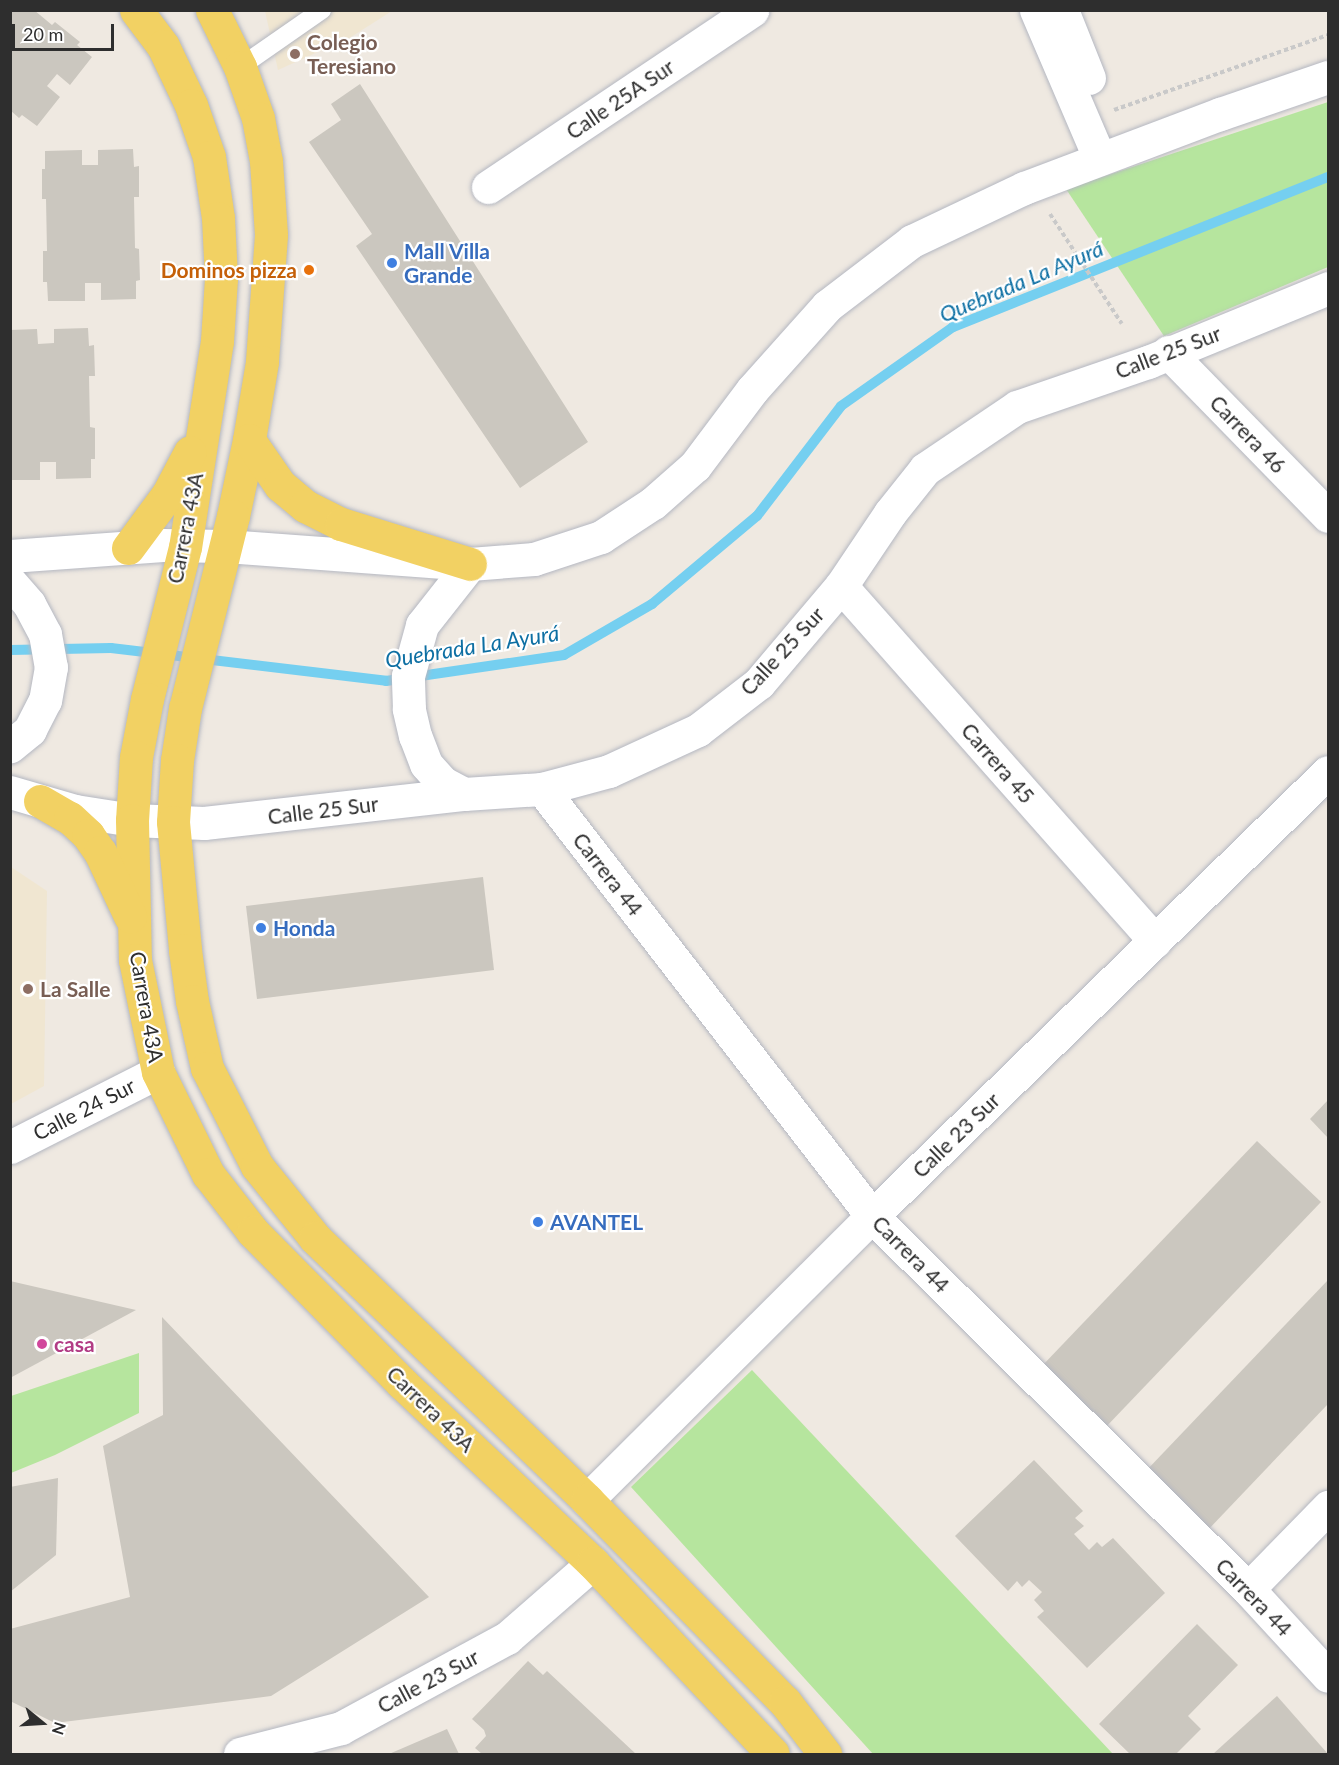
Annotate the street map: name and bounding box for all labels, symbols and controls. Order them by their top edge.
scale bar [15,12,117,50]
text: 20 m [23,23,63,45]
place label: Colegio Teresiano [307,29,396,79]
marker: Colegio Teresiano [288,47,302,61]
street label: Calle 25A Sur [561,54,679,144]
water label: Quebrada La Ayurá [935,234,1107,328]
place label: Mall Villa Grande [404,238,491,288]
marker: Mall Villa Grande [385,256,399,270]
place label: Dominos pizza [161,257,297,283]
marker: Dominos pizza [302,263,316,277]
street label: Calle 25 Sur [1112,320,1224,384]
street label: Carrera 46 [1205,390,1291,478]
street label: Carrera 43A [162,470,208,586]
street label: Calle 25 Sur [735,602,829,700]
water label: Quebrada La Ayurá [383,619,561,673]
street label: Carrera 45 [956,718,1040,808]
street label: Calle 25 Sur [266,791,380,829]
street label: Carrera 44 [568,828,648,920]
place label: Honda [273,915,335,941]
marker: Honda [254,921,268,935]
street label: Carrera 43A [125,950,169,1064]
place label: La Salle [40,976,110,1002]
marker: La Salle [21,982,35,996]
street label: Calle 24 Sur [29,1073,139,1145]
street label: Calle 23 Sur [907,1087,1005,1183]
place label: AVANTEL [550,1209,643,1235]
street label: Carrera 44 [867,1210,955,1298]
marker: AVANTEL [531,1215,545,1229]
place label: casa [54,1331,95,1357]
marker: casa [35,1337,49,1351]
street label: Carrera 43A [382,1361,480,1457]
street label: Carrera 44 [1211,1553,1297,1641]
street label: Calle 23 Sur [373,1644,483,1718]
north arrow [12,1693,72,1753]
text: N [49,1720,71,1738]

